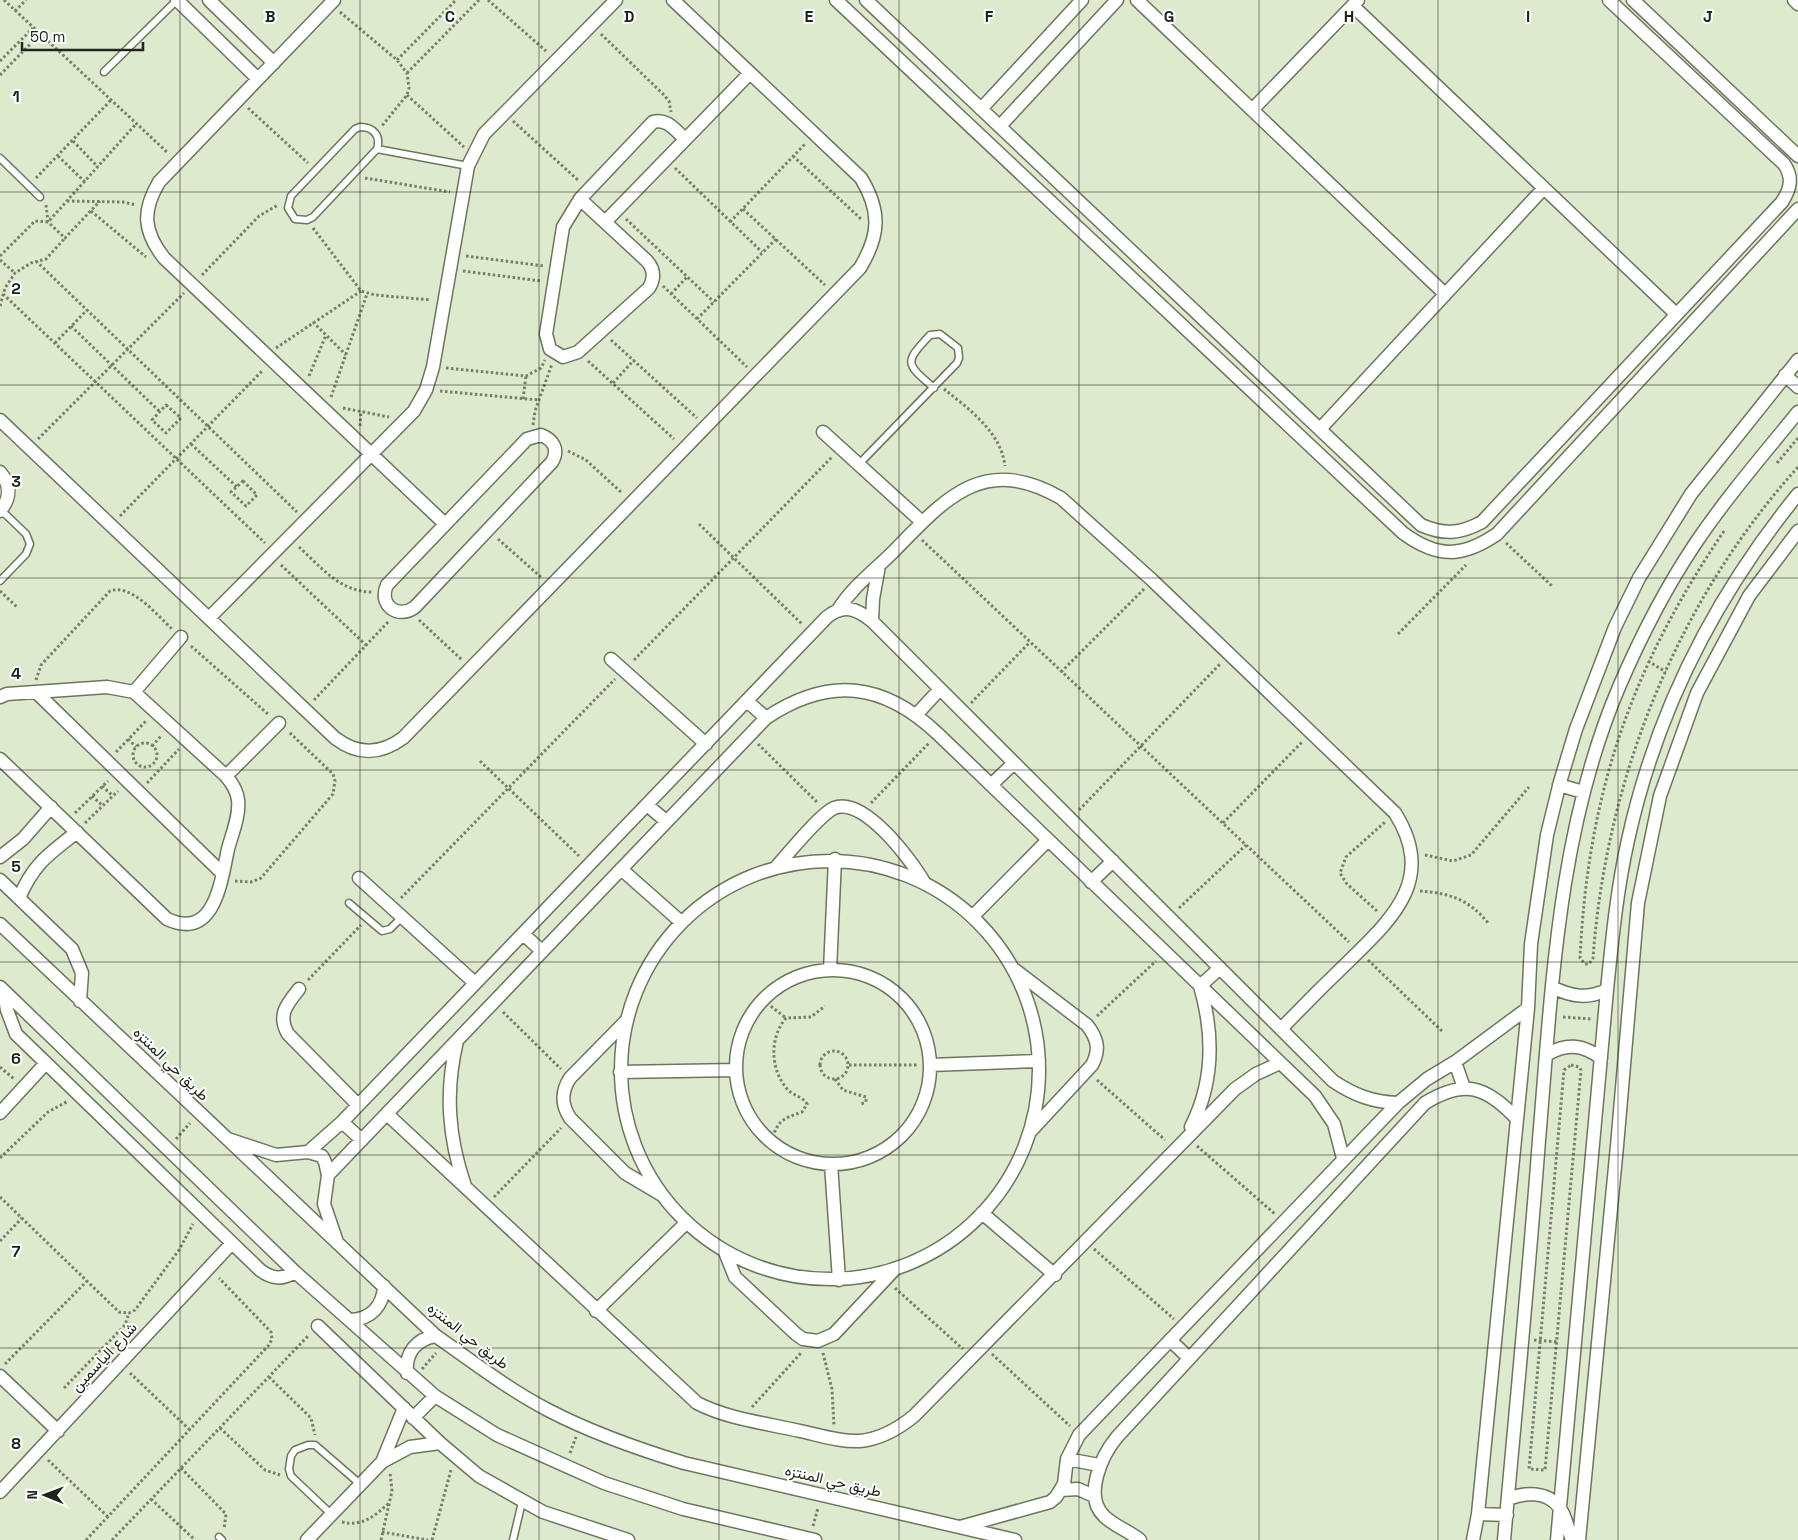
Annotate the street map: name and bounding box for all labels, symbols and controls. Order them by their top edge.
text: B [265,6,275,27]
text: C [445,6,455,27]
text: D [624,6,634,27]
text: E [805,6,814,27]
text: F [985,6,994,27]
text: G [1164,6,1174,27]
text: H [1344,6,1354,27]
text: I [1526,6,1530,27]
text: J [1703,6,1713,27]
scale bar [22,20,144,52]
text: 50 m [30,27,65,46]
text: 1 [12,86,20,107]
text: 2 [11,278,21,299]
text: 3 [11,471,21,492]
text: 4 [11,663,21,684]
text: 5 [11,856,21,877]
street label: طريق حي المنتزه [127,1023,213,1108]
text: 6 [11,1048,21,1069]
text: 7 [12,1241,21,1262]
street label: طريق حي المنتزه [421,1298,513,1377]
street label: شارع الياسمين [67,1318,142,1397]
text: 8 [11,1433,21,1454]
street label: طريق حي المنتزه [782,1460,883,1505]
north arrow [20,1470,70,1520]
text: N [23,1490,41,1500]

